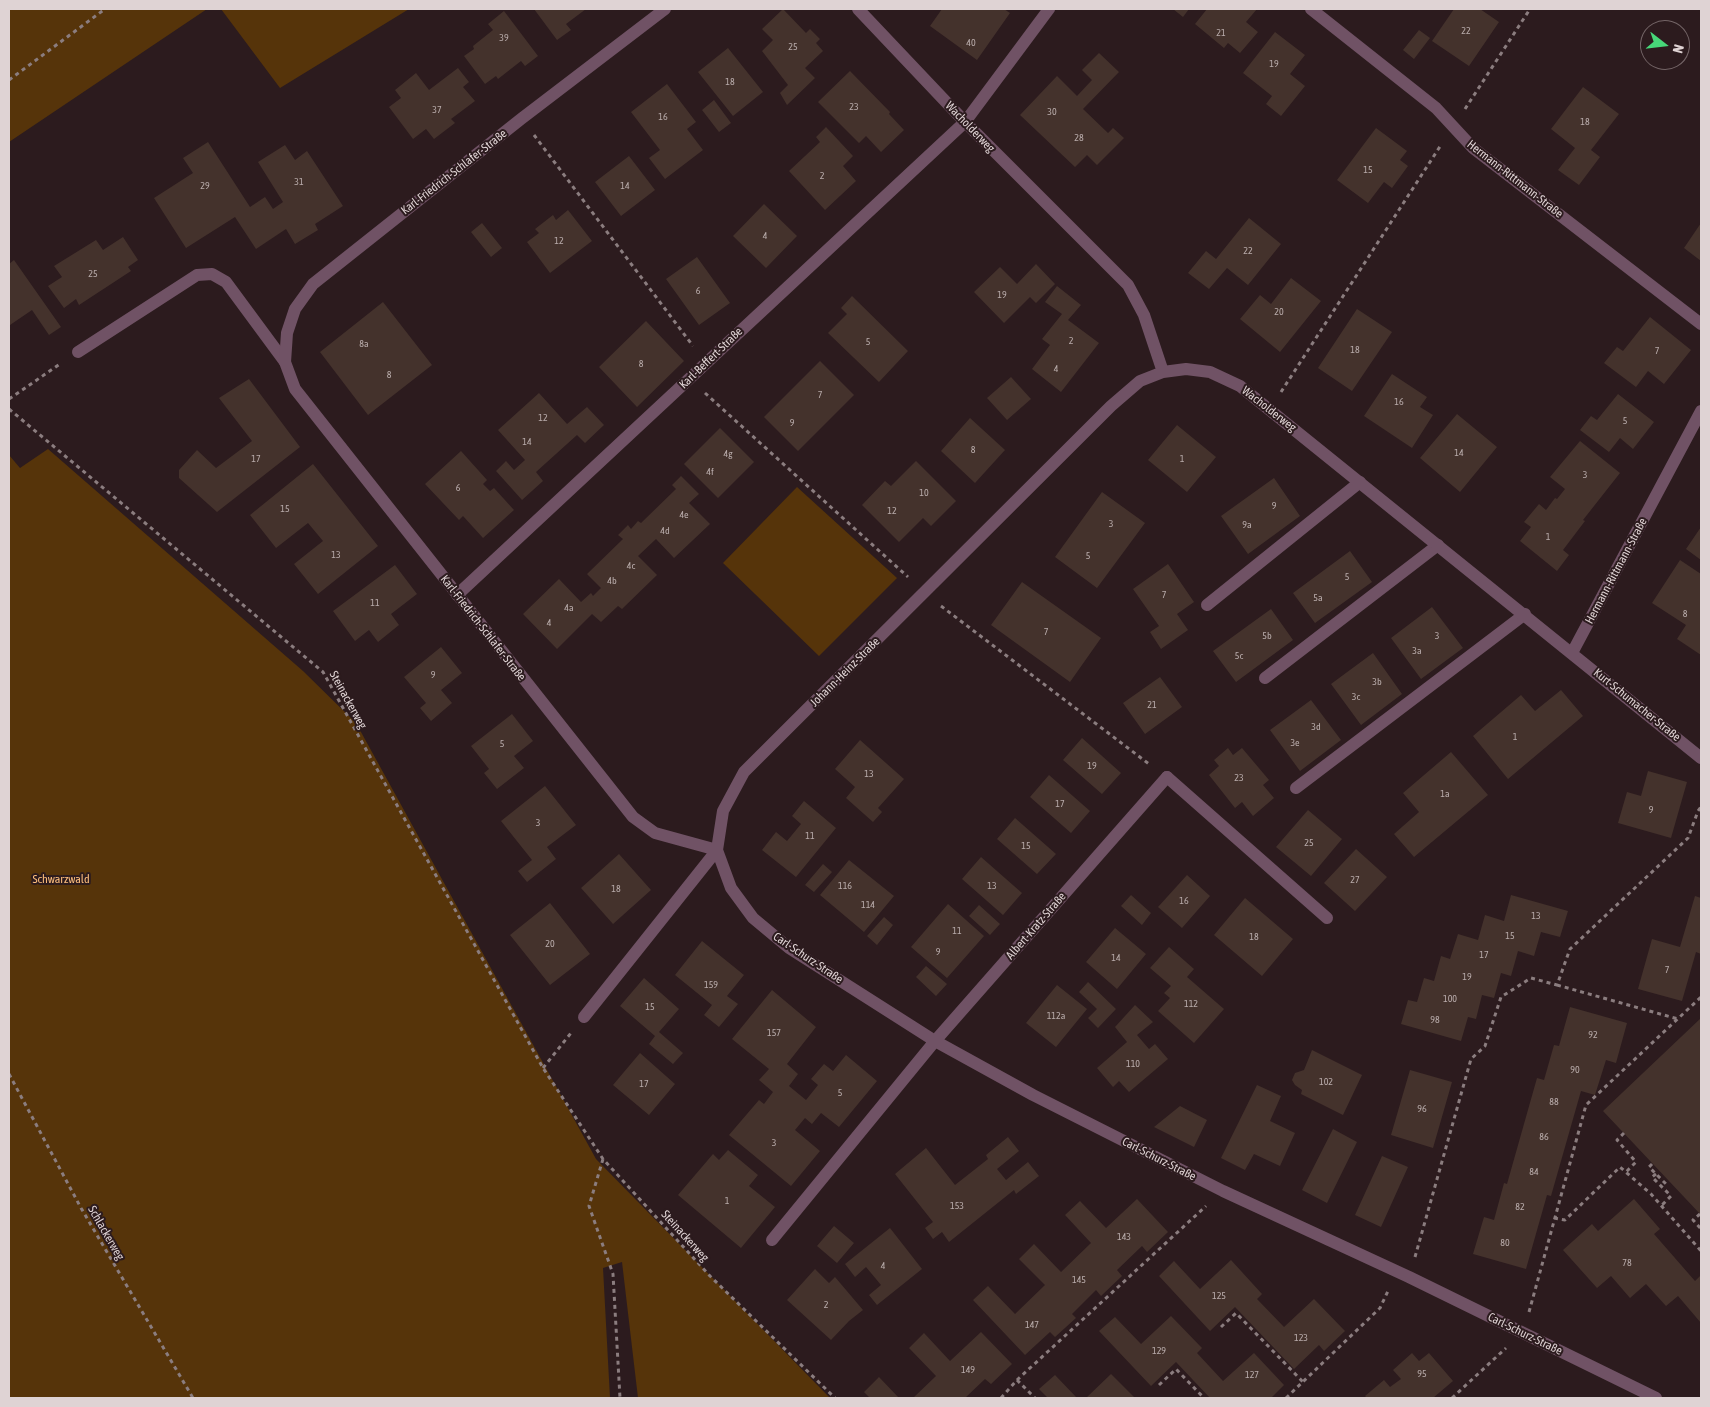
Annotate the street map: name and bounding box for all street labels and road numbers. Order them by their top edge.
street label: Wacholderweg [942,99,998,155]
street label: Karl-Friedrich-Schlafer-Straße [398,126,510,218]
street label: Hermann-Rittmann-Straße [1464,137,1566,221]
street label: Karl-Beffert-Straße [676,324,746,392]
street label: Wacholderweg [1239,383,1299,435]
street label: Hermann-Rittmann-Straße [1582,516,1650,626]
street label: Karl-Friedrich-Schlafer-Straße [437,572,529,684]
street label: Johann-Heinz-Straße [807,634,883,710]
street label: Kurt-Schumacher-Straße [1591,666,1683,744]
street label: Steinackerweg [326,668,370,732]
street label: Albert-Kratz-Straße [1003,890,1069,962]
street label: Carl-Schurz-Straße [770,929,846,987]
street label: Carl-Schurz-Straße [1120,1134,1198,1184]
street label: Schlackerweg [85,1203,127,1263]
street label: Steinackerweg [658,1207,712,1265]
street label: Carl-Schurz-Straße [1485,1310,1565,1358]

